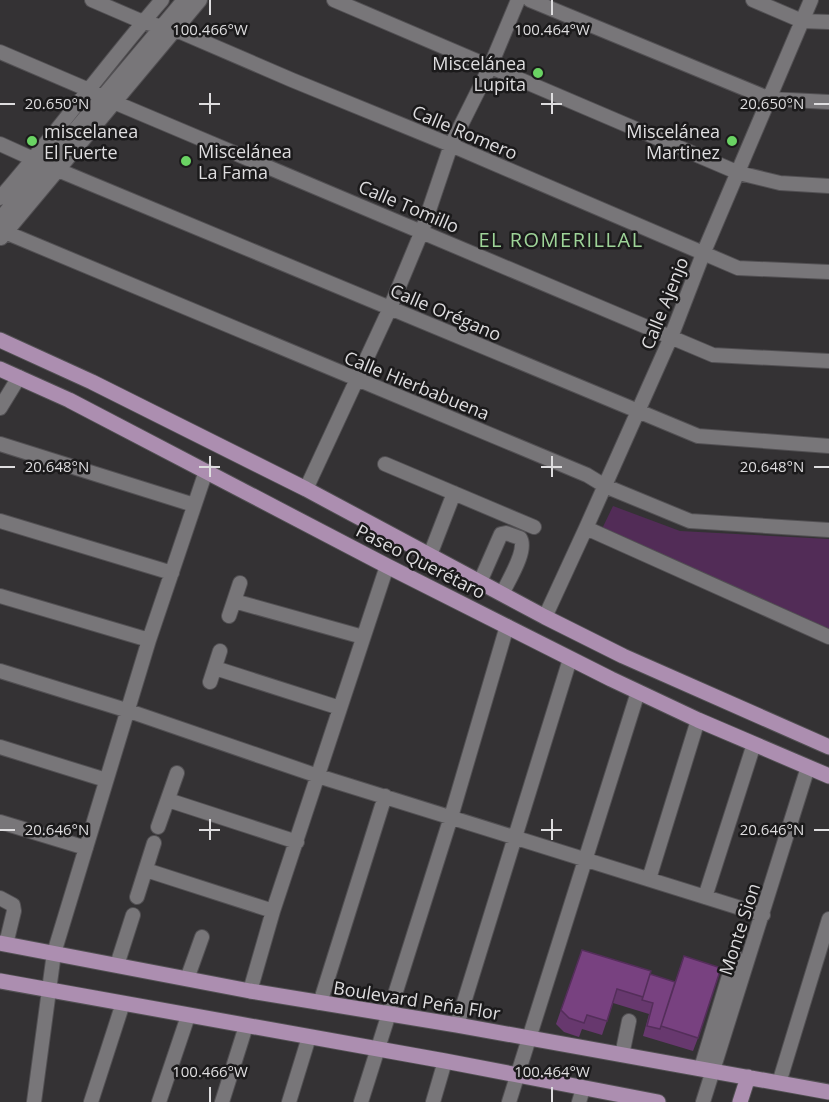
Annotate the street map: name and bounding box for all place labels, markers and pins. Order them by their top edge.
place label: Miscelánea Lupita [432,51,526,96]
marker: Miscelánea Lupita [531,66,545,80]
place label: miscelanea El Fuerte [44,119,138,164]
place label: Miscelánea Martinez [626,119,720,164]
marker: miscelanea El Fuerte [25,134,39,148]
marker: Miscelánea Martinez [725,134,739,148]
place label: Miscelánea La Fama [198,139,292,184]
marker: Miscelánea La Fama [179,154,193,168]

